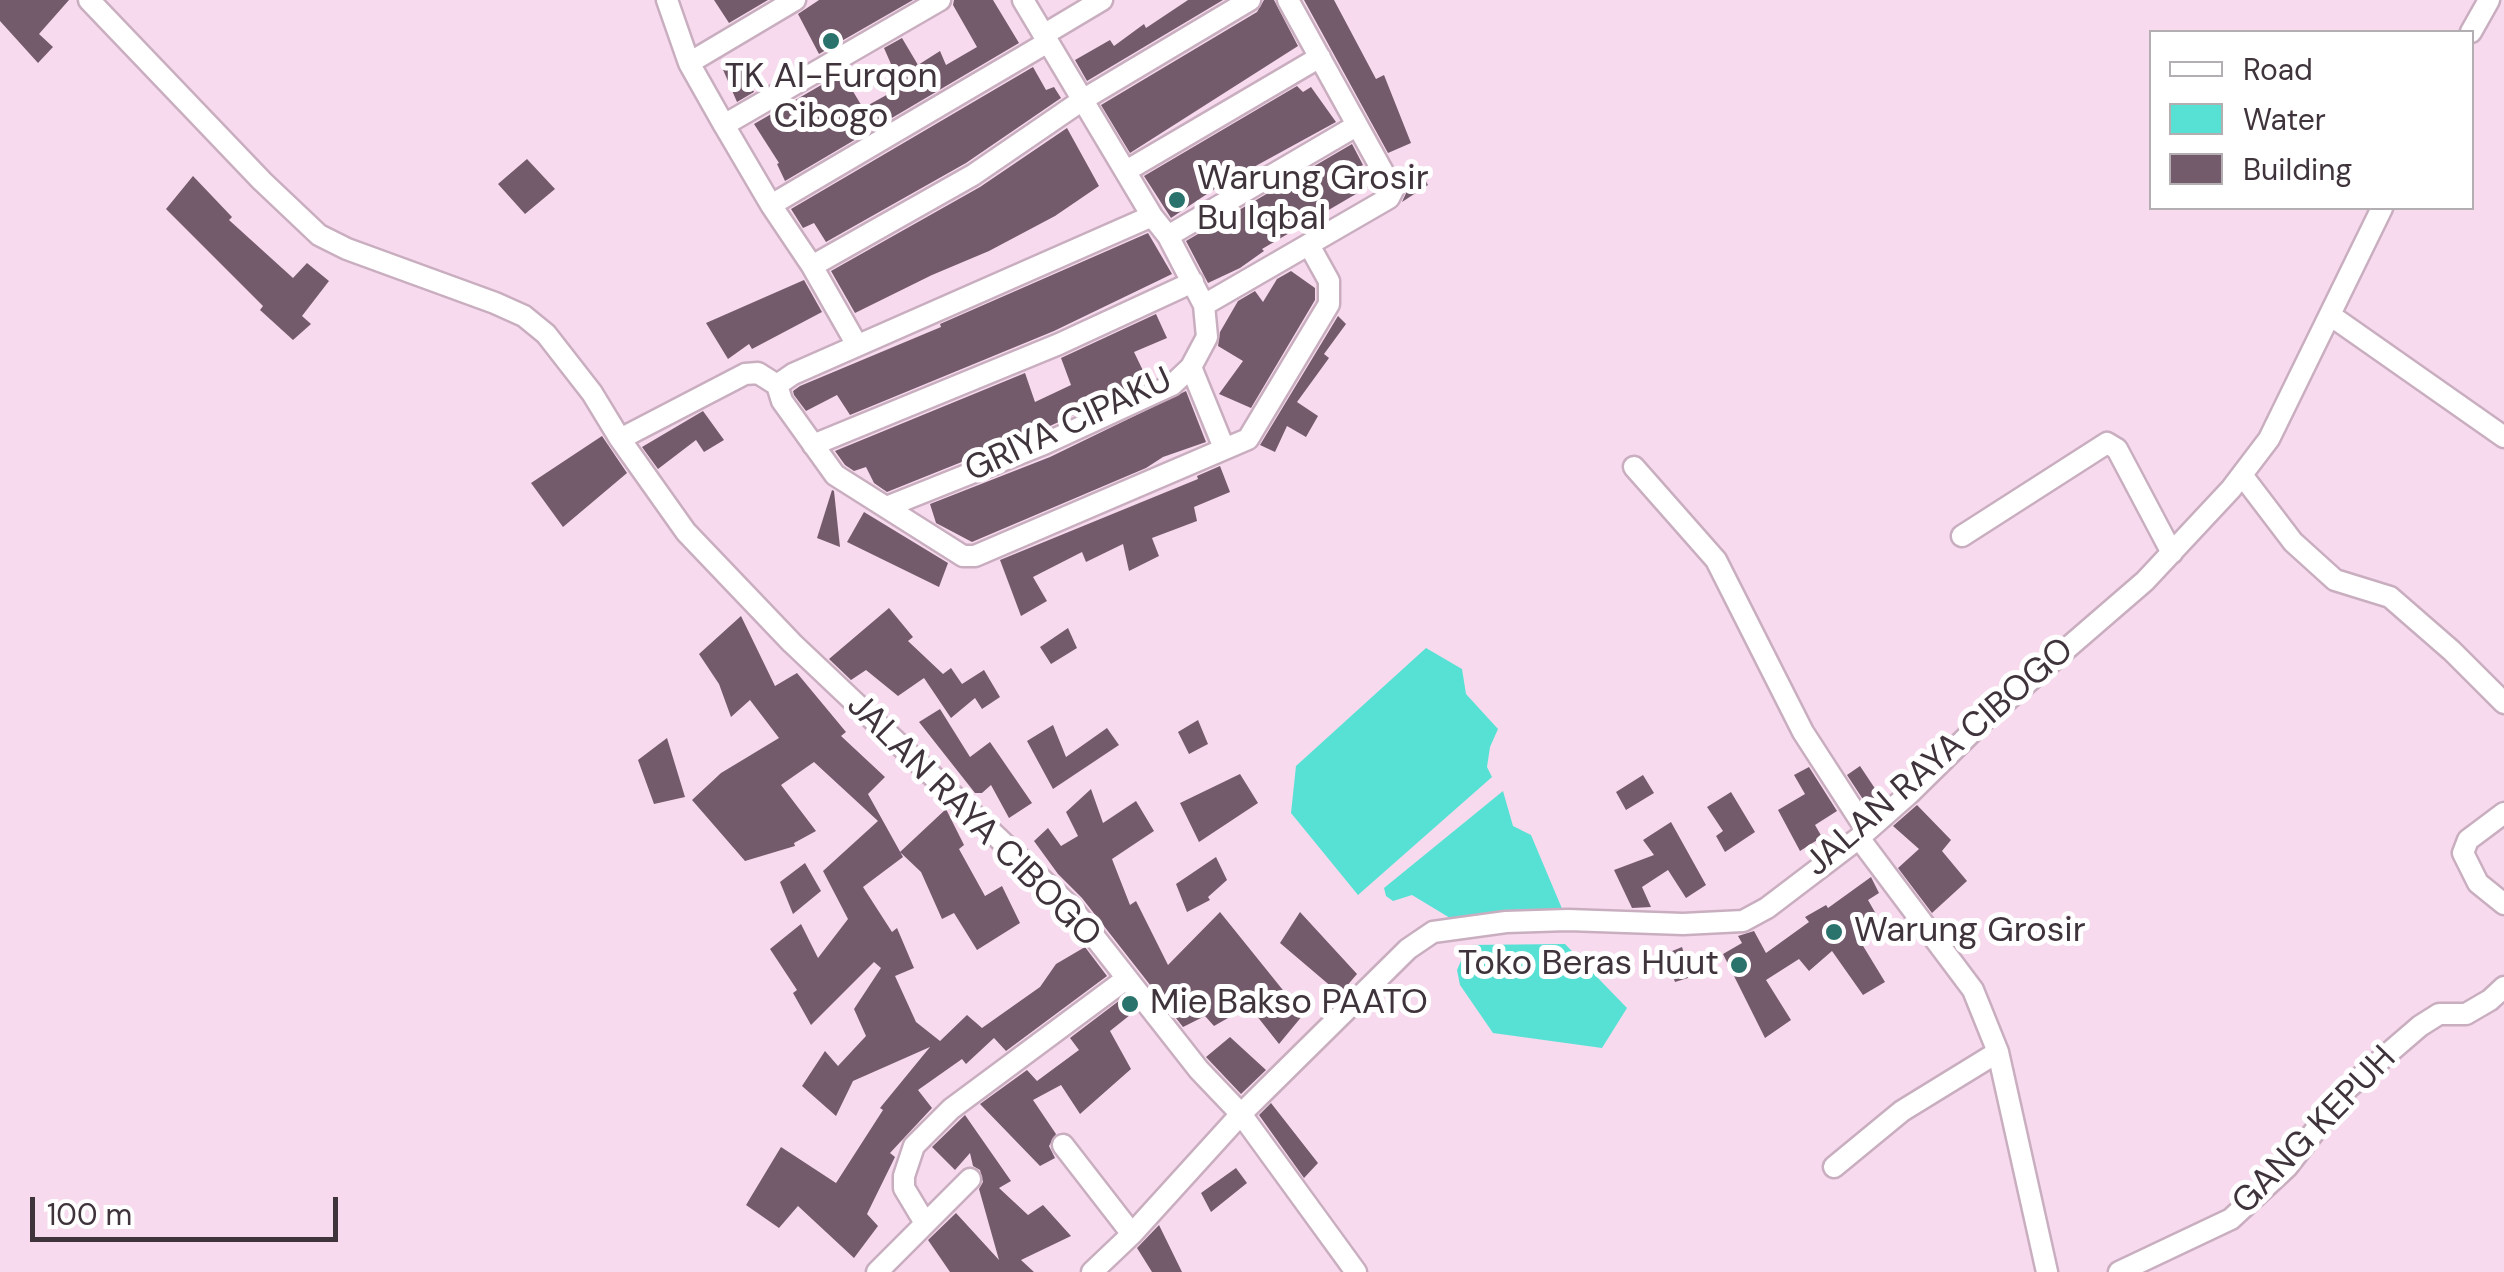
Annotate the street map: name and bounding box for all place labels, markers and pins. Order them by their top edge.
marker: TK Al-Furqon Cibogo [820,30,842,52]
place label: TK Al-Furqon Cibogo [724,57,938,139]
place label: Warung Grosir Bu Iqbal [1197,159,1429,241]
marker: Warung Grosir Bu Iqbal [1166,189,1188,211]
place label: Warung Grosir [1854,911,2086,953]
marker: Warung Grosir [1823,921,1845,943]
place label: Toko Beras Huut [1458,944,1719,986]
marker: Toko Beras Huut [1728,954,1750,976]
place label: Mie Bakso PAATO [1150,983,1428,1025]
marker: Mie Bakso PAATO [1119,993,1141,1015]

